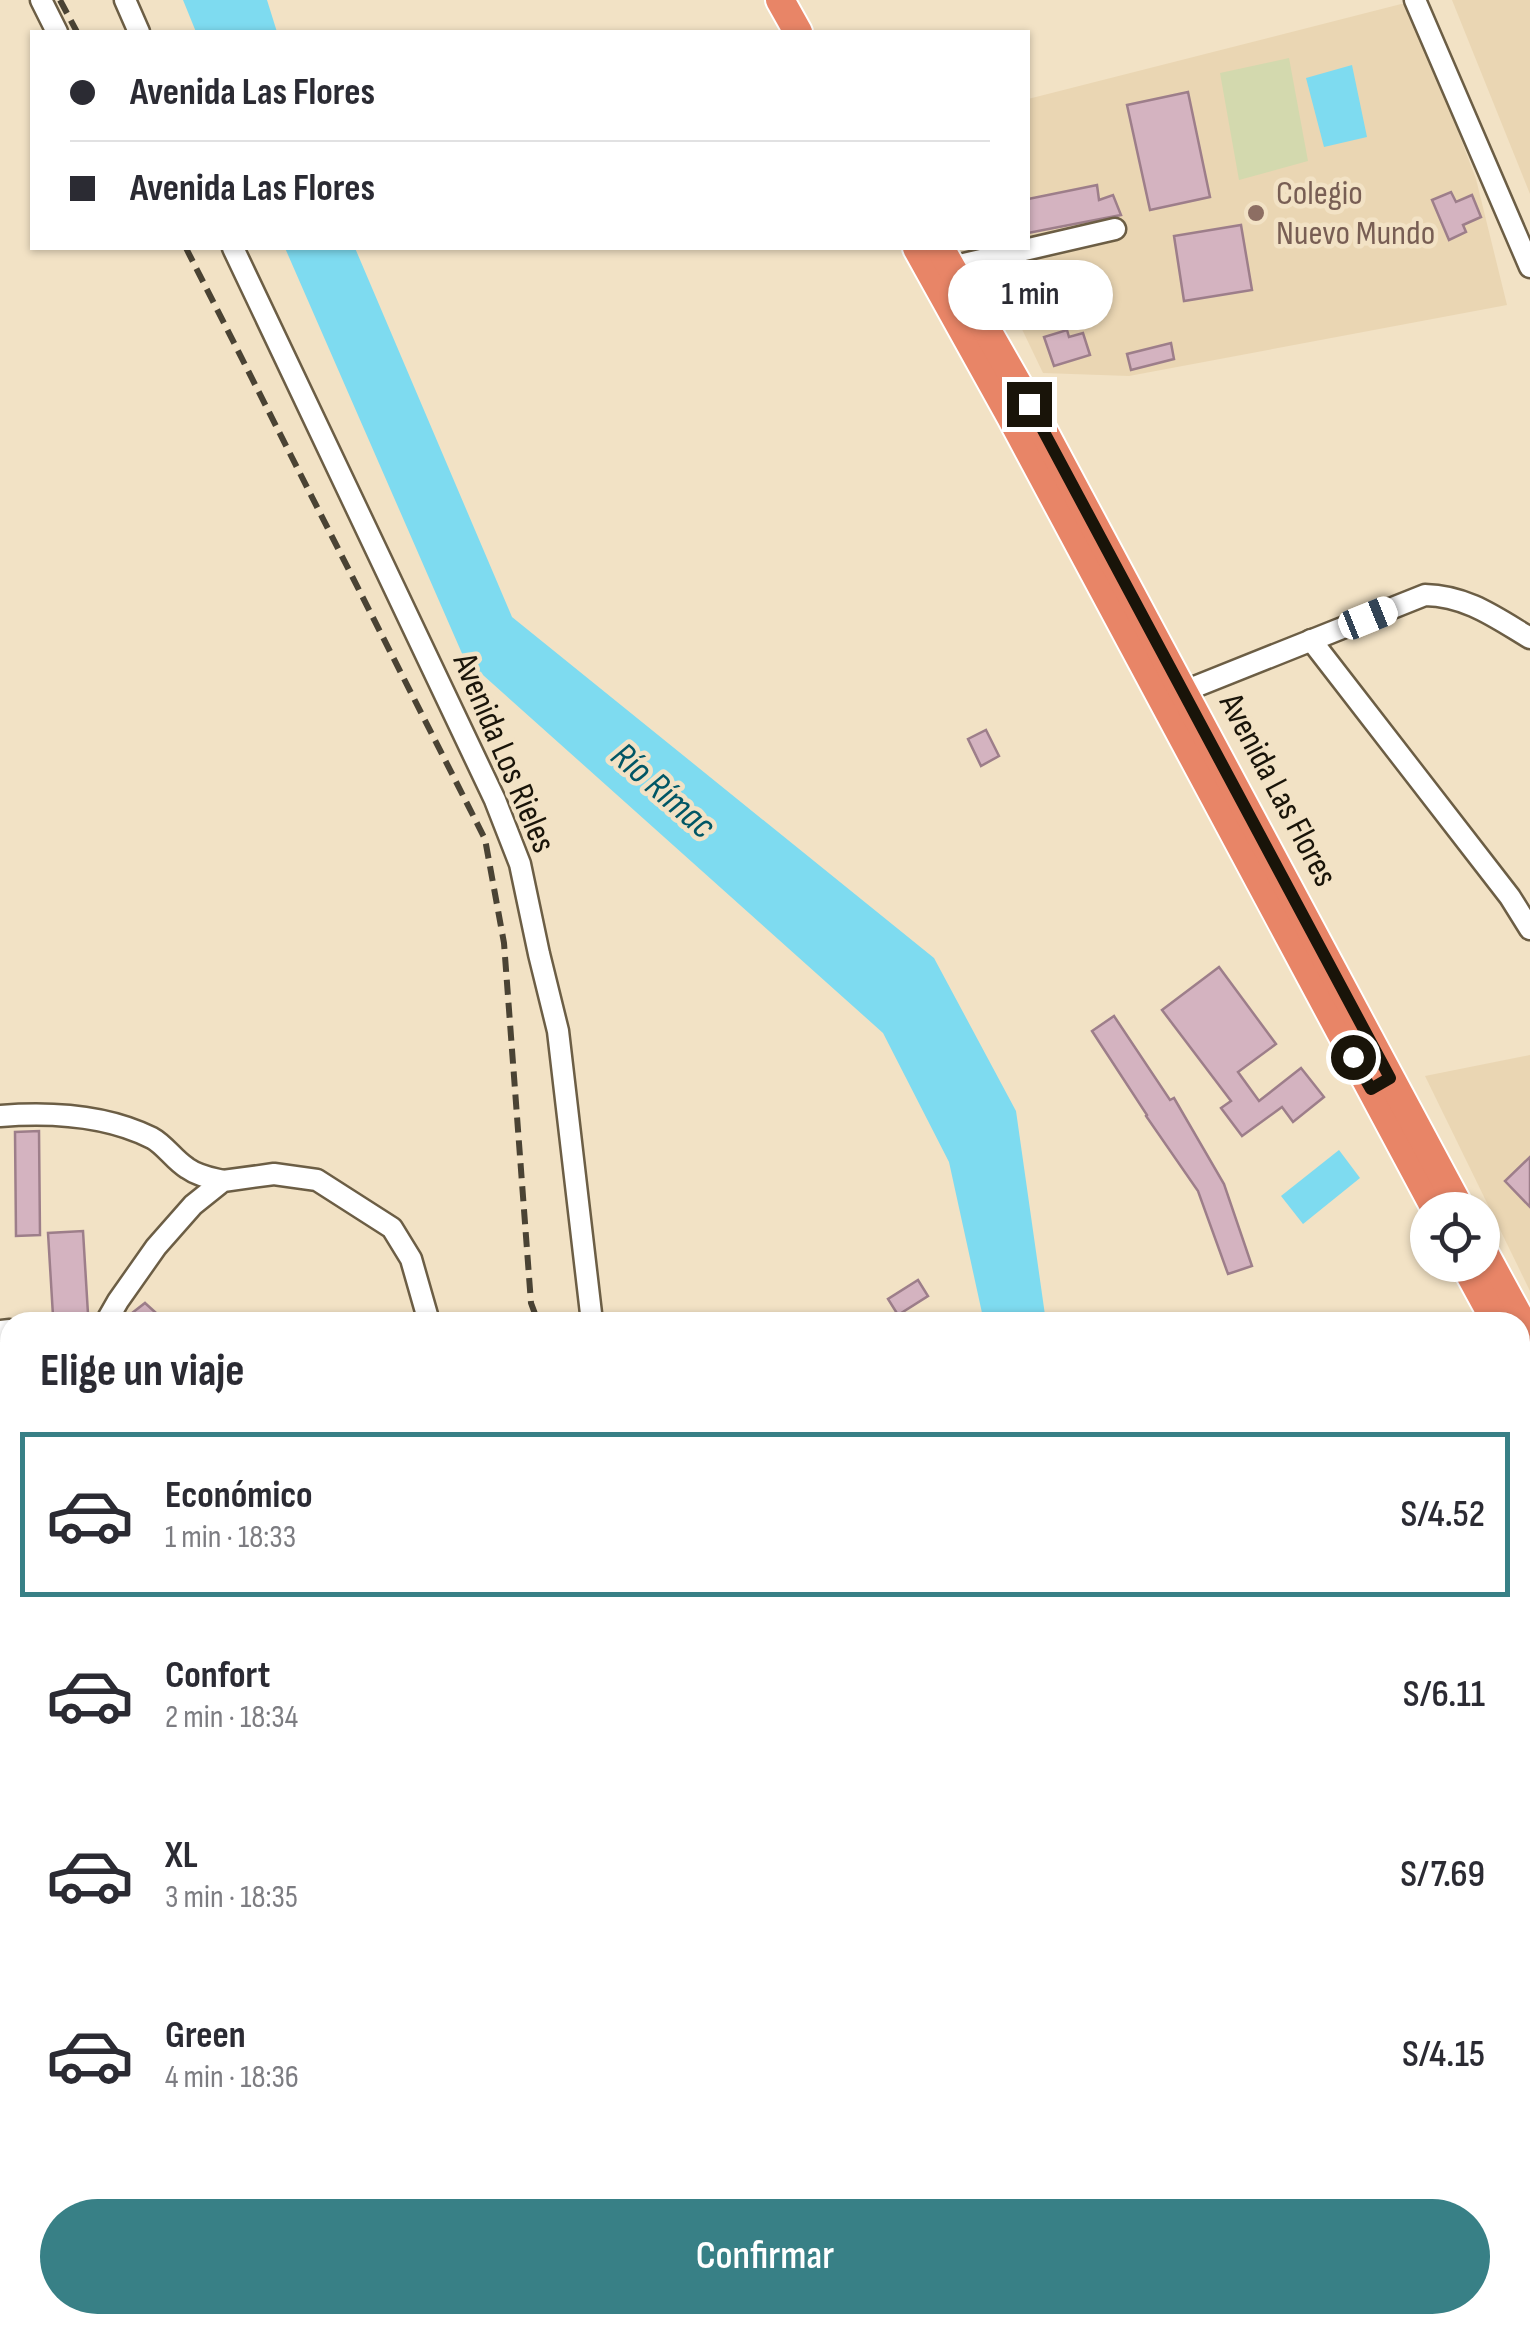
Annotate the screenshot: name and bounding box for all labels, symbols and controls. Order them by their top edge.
text: Avenida Las Flores [130,70,375,115]
text: Avenida Las Flores [130,166,375,211]
place label: Colegio Nuevo Mundo [1276,172,1435,255]
marker: Colegio Nuevo Mundo [1245,202,1267,224]
callout: 1 min [946,259,1112,329]
text: 1 min [1001,275,1060,314]
route end [1007,382,1052,427]
car [1335,593,1401,643]
street label: Avenida Los Rieles [442,646,565,859]
street label: Avenida Las Flores [1209,685,1347,894]
water label: Río Rímac [602,733,725,849]
route start [1331,1035,1376,1080]
map controls [1410,1192,1500,1282]
button: locate [1410,1192,1500,1282]
text: Elige un viaje [40,1344,245,1399]
icon: car [45,1470,135,1560]
text: Económico [165,1473,313,1518]
text: S/4.52 [1400,1492,1485,1537]
text: 1 min · 18:33 [165,1518,296,1557]
icon: car [45,1650,135,1740]
text: Confort [165,1653,270,1698]
text: S/6.11 [1403,1672,1485,1717]
text: 2 min · 18:34 [165,1698,298,1737]
icon: car [45,1830,135,1920]
text: XL [165,1833,198,1878]
text: S/7.69 [1400,1852,1485,1897]
text: 3 min · 18:35 [165,1878,298,1917]
icon: car [45,2010,135,2100]
text: Green [165,2013,246,2058]
text: S/4.15 [1402,2032,1485,2077]
text: 4 min · 18:36 [165,2058,299,2097]
button: Confirmar [40,2199,1490,2314]

